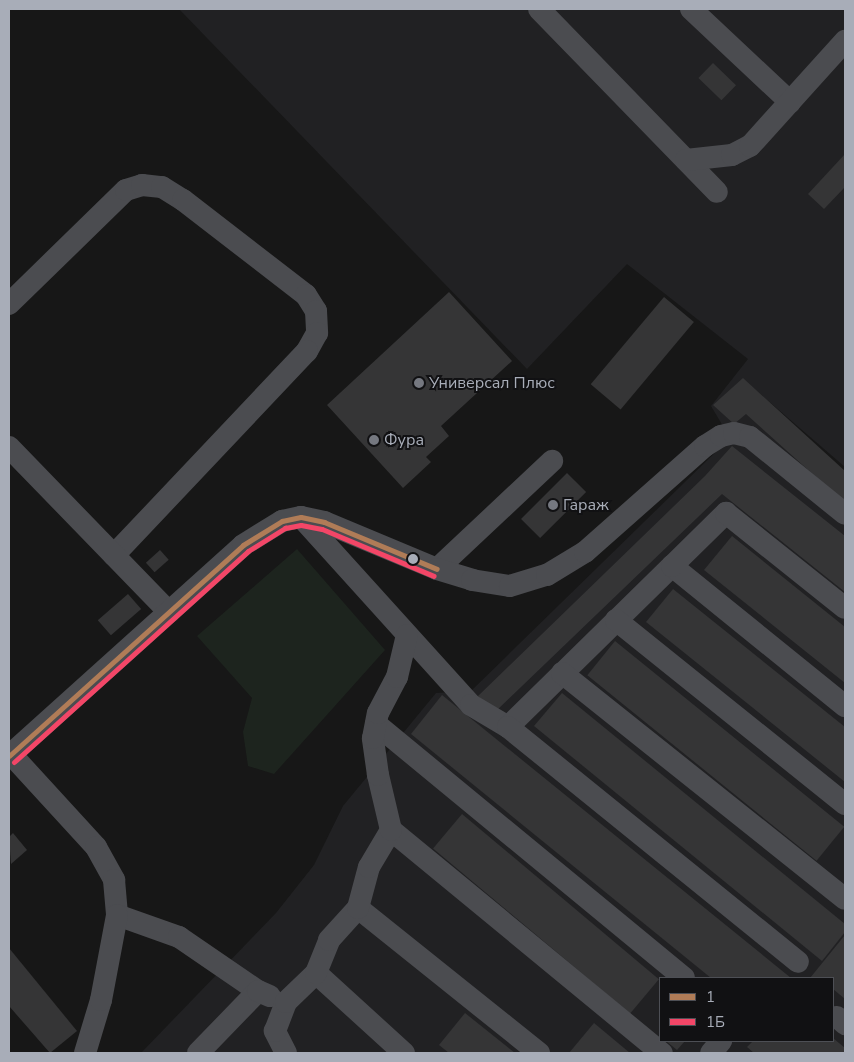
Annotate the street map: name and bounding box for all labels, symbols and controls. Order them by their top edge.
place label: Универсал Плюс [429,373,555,393]
marker: Универсал Плюс [413,377,425,389]
place label: Фура [384,430,424,450]
marker: Фура [368,434,380,446]
place label: Гараж [563,495,609,515]
marker: Гараж [547,499,559,511]
unlabelled marker [408,554,418,564]
legend [659,977,834,1042]
text: 1 [706,987,715,1007]
text: 1Б [706,1012,725,1032]

